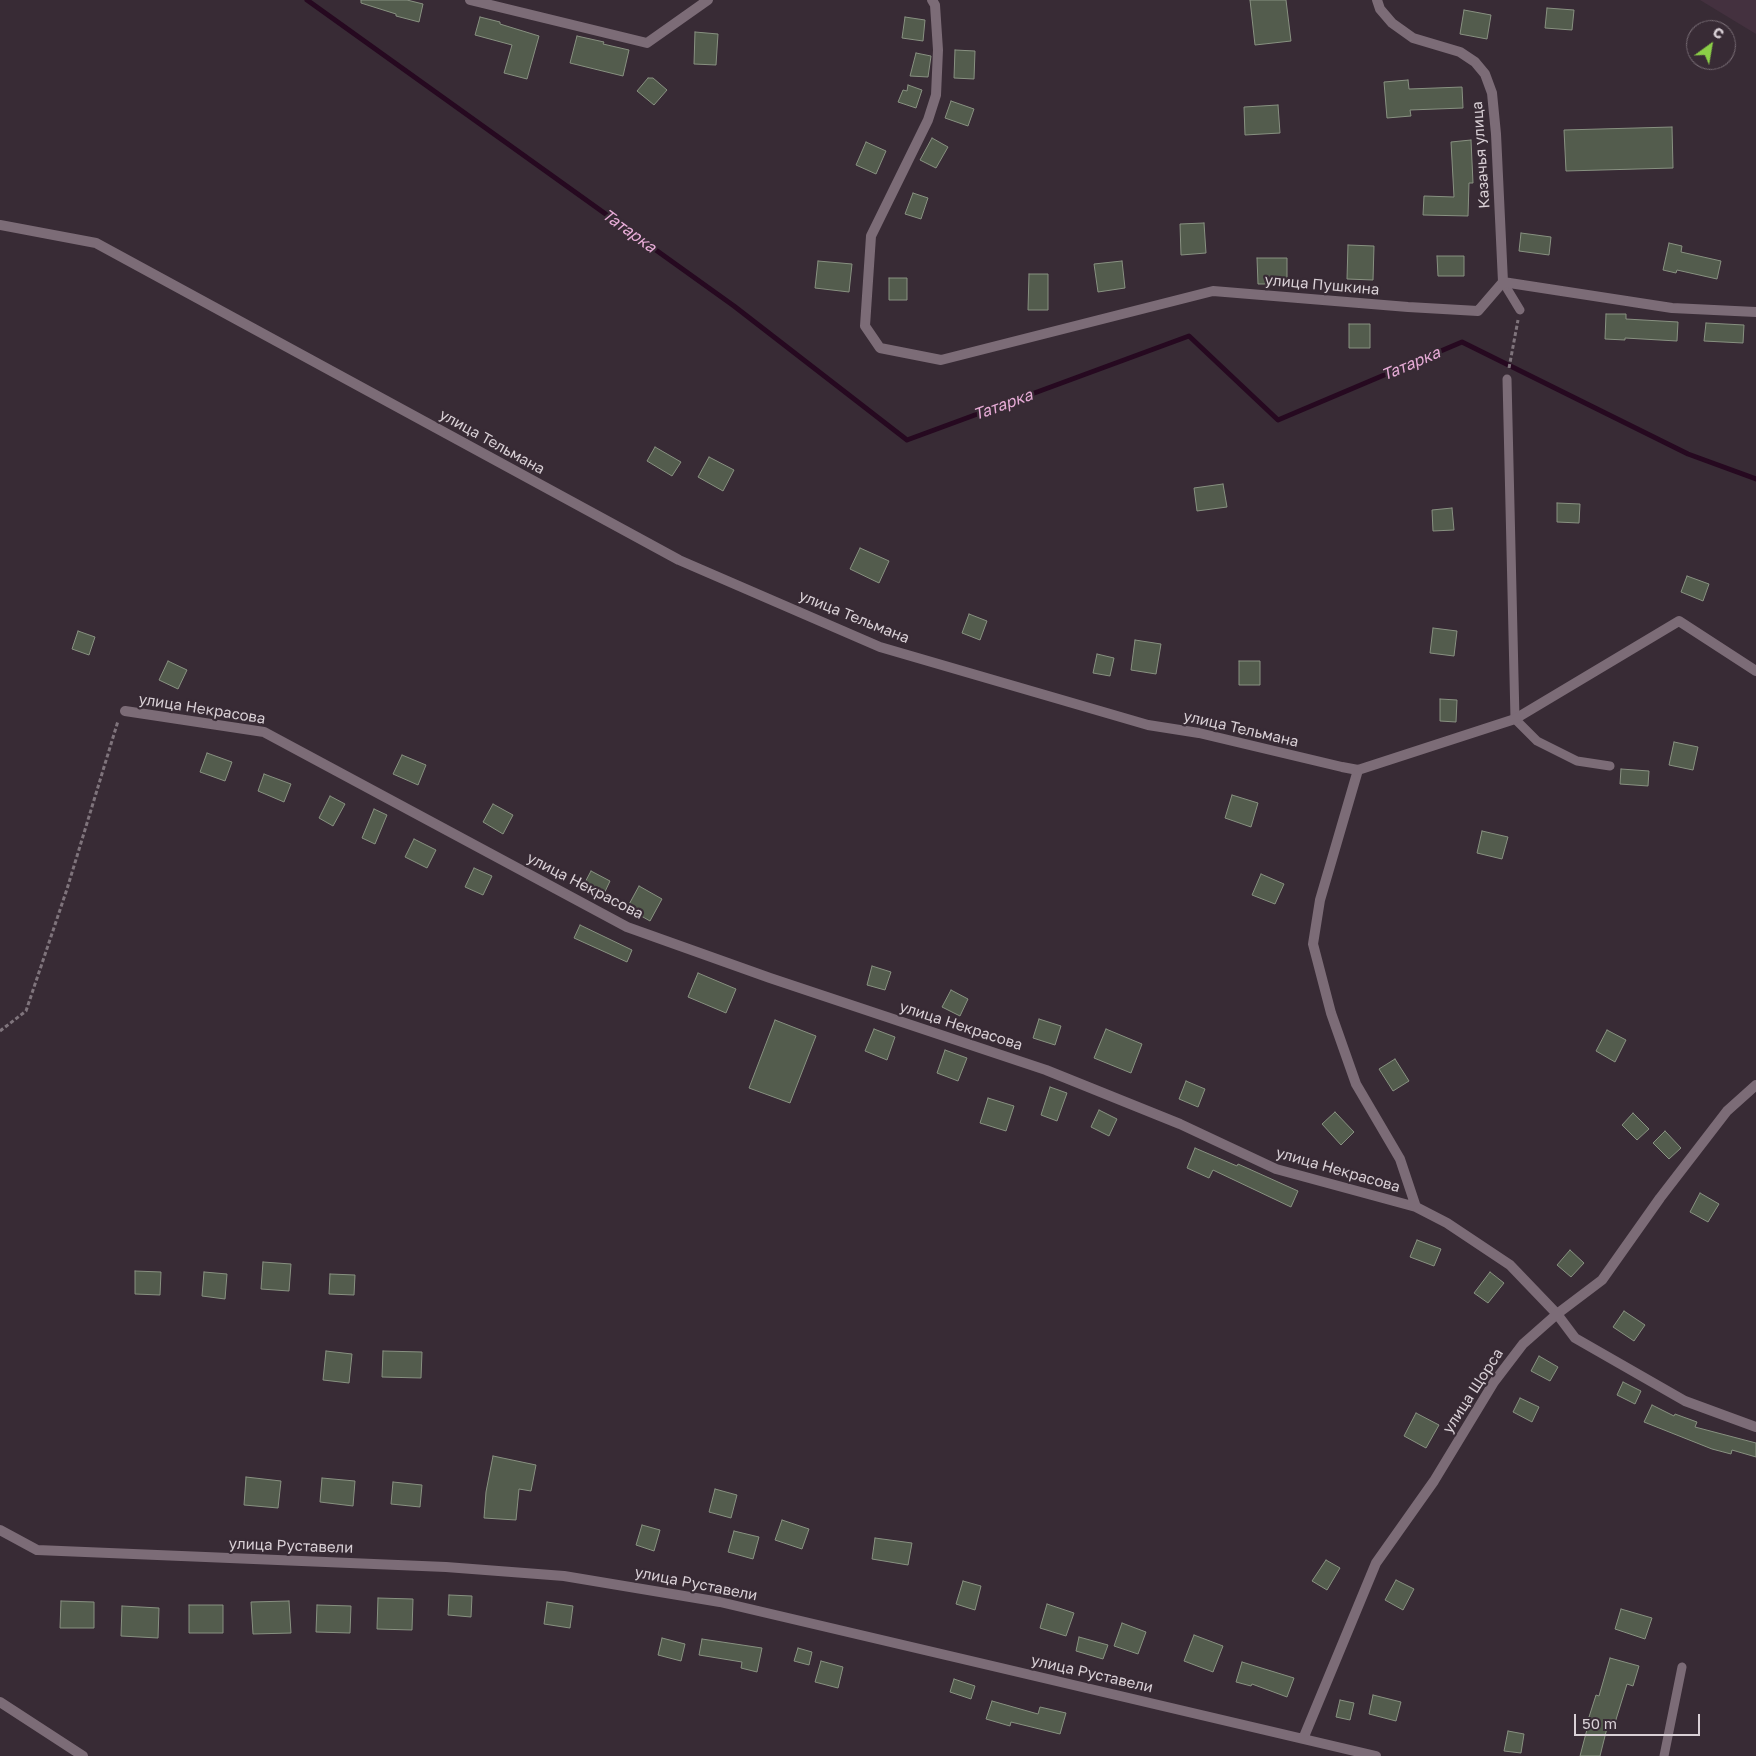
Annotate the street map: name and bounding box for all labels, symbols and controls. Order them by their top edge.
north arrow [1686,20,1736,70]
text: С [1710,23,1727,43]
street label: Казачья улица [1468,101,1494,209]
water label: Татарка [598,205,660,257]
street label: улица Пушкина [1264,271,1380,299]
water label: Татарка [1379,343,1443,385]
water label: Татарка [971,385,1035,425]
street label: улица Тельмана [436,406,548,478]
street label: улица Тельмана [796,587,912,647]
street label: улица Некрасова [137,690,267,728]
street label: улица Тельмана [1182,707,1300,751]
street label: улица Некрасова [524,849,646,923]
street label: улица Некрасова [897,998,1025,1054]
street label: улица Некрасова [1274,1144,1402,1196]
street label: улица Щорса [1439,1345,1507,1437]
street label: улица Руставели [228,1535,354,1557]
street label: улица Руставели [633,1563,759,1605]
street label: улица Руставели [1029,1651,1155,1697]
scale bar [1576,1704,1702,1736]
text: 50 m [1582,1714,1617,1732]

